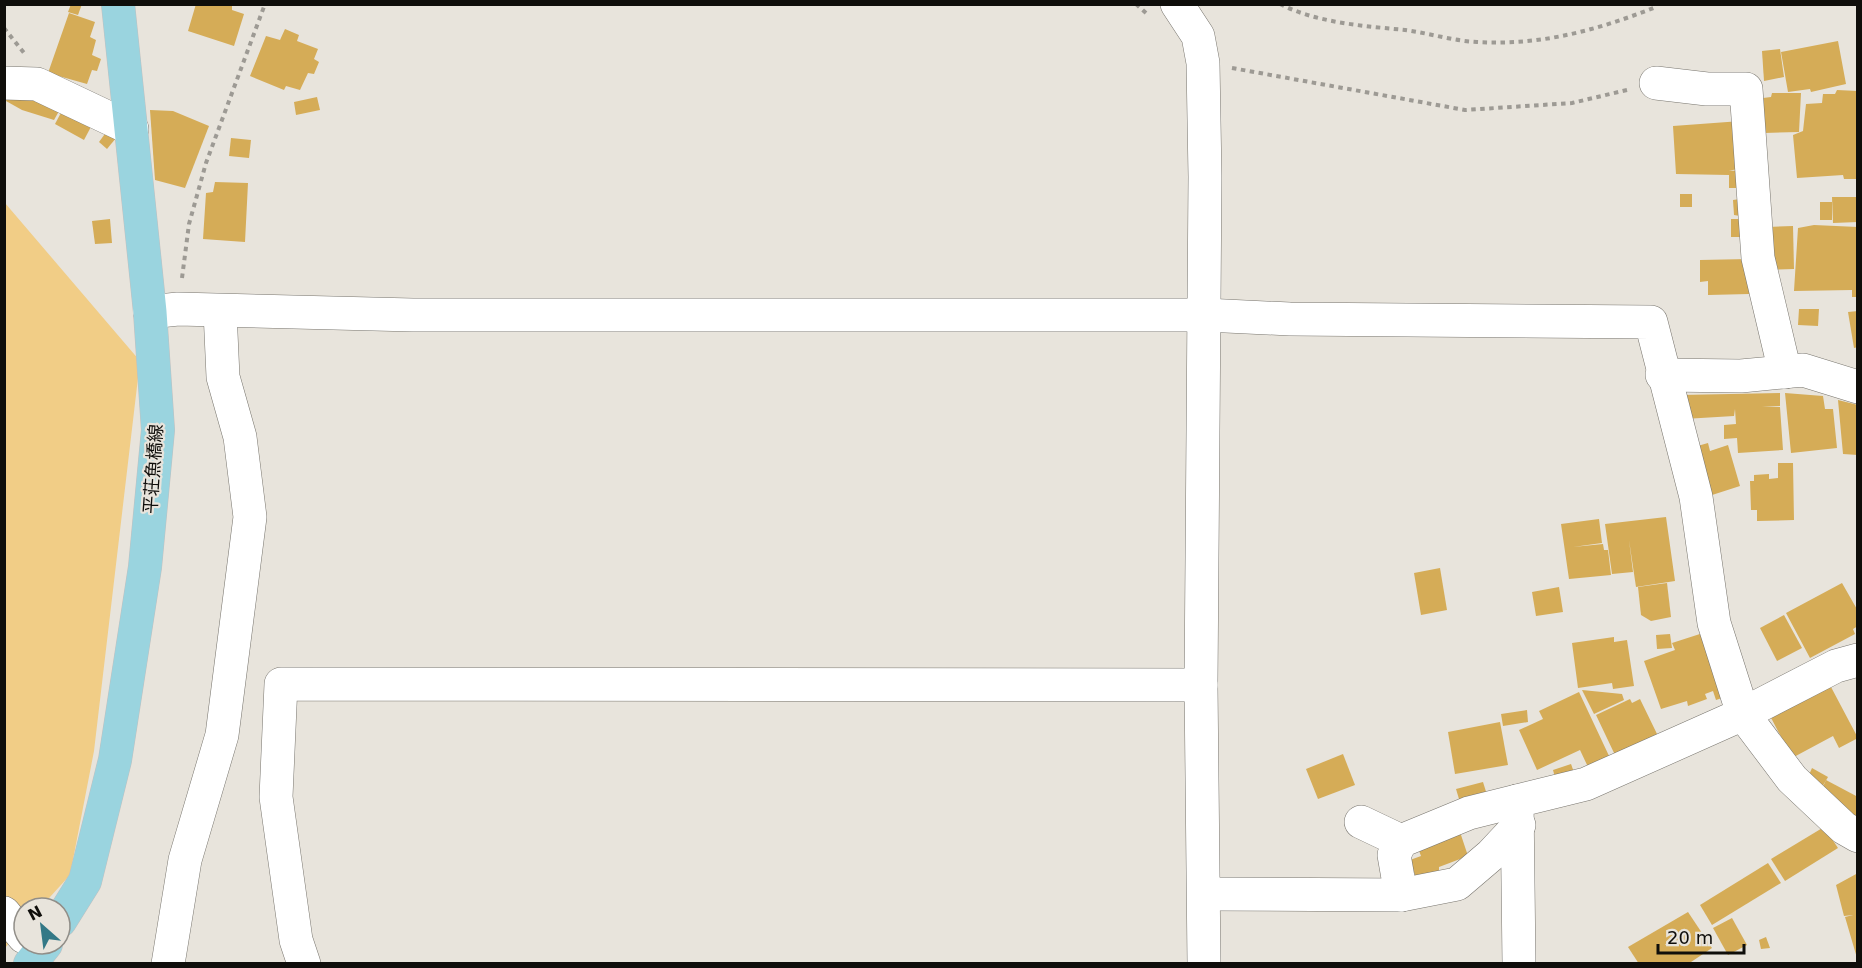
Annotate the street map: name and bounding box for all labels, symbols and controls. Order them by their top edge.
street label: 平荘魚橋線 [139,423,167,515]
north arrow [12,896,72,956]
text: N [25,902,46,925]
scale bar [1658,917,1744,955]
text: 20 m [1667,927,1713,948]

